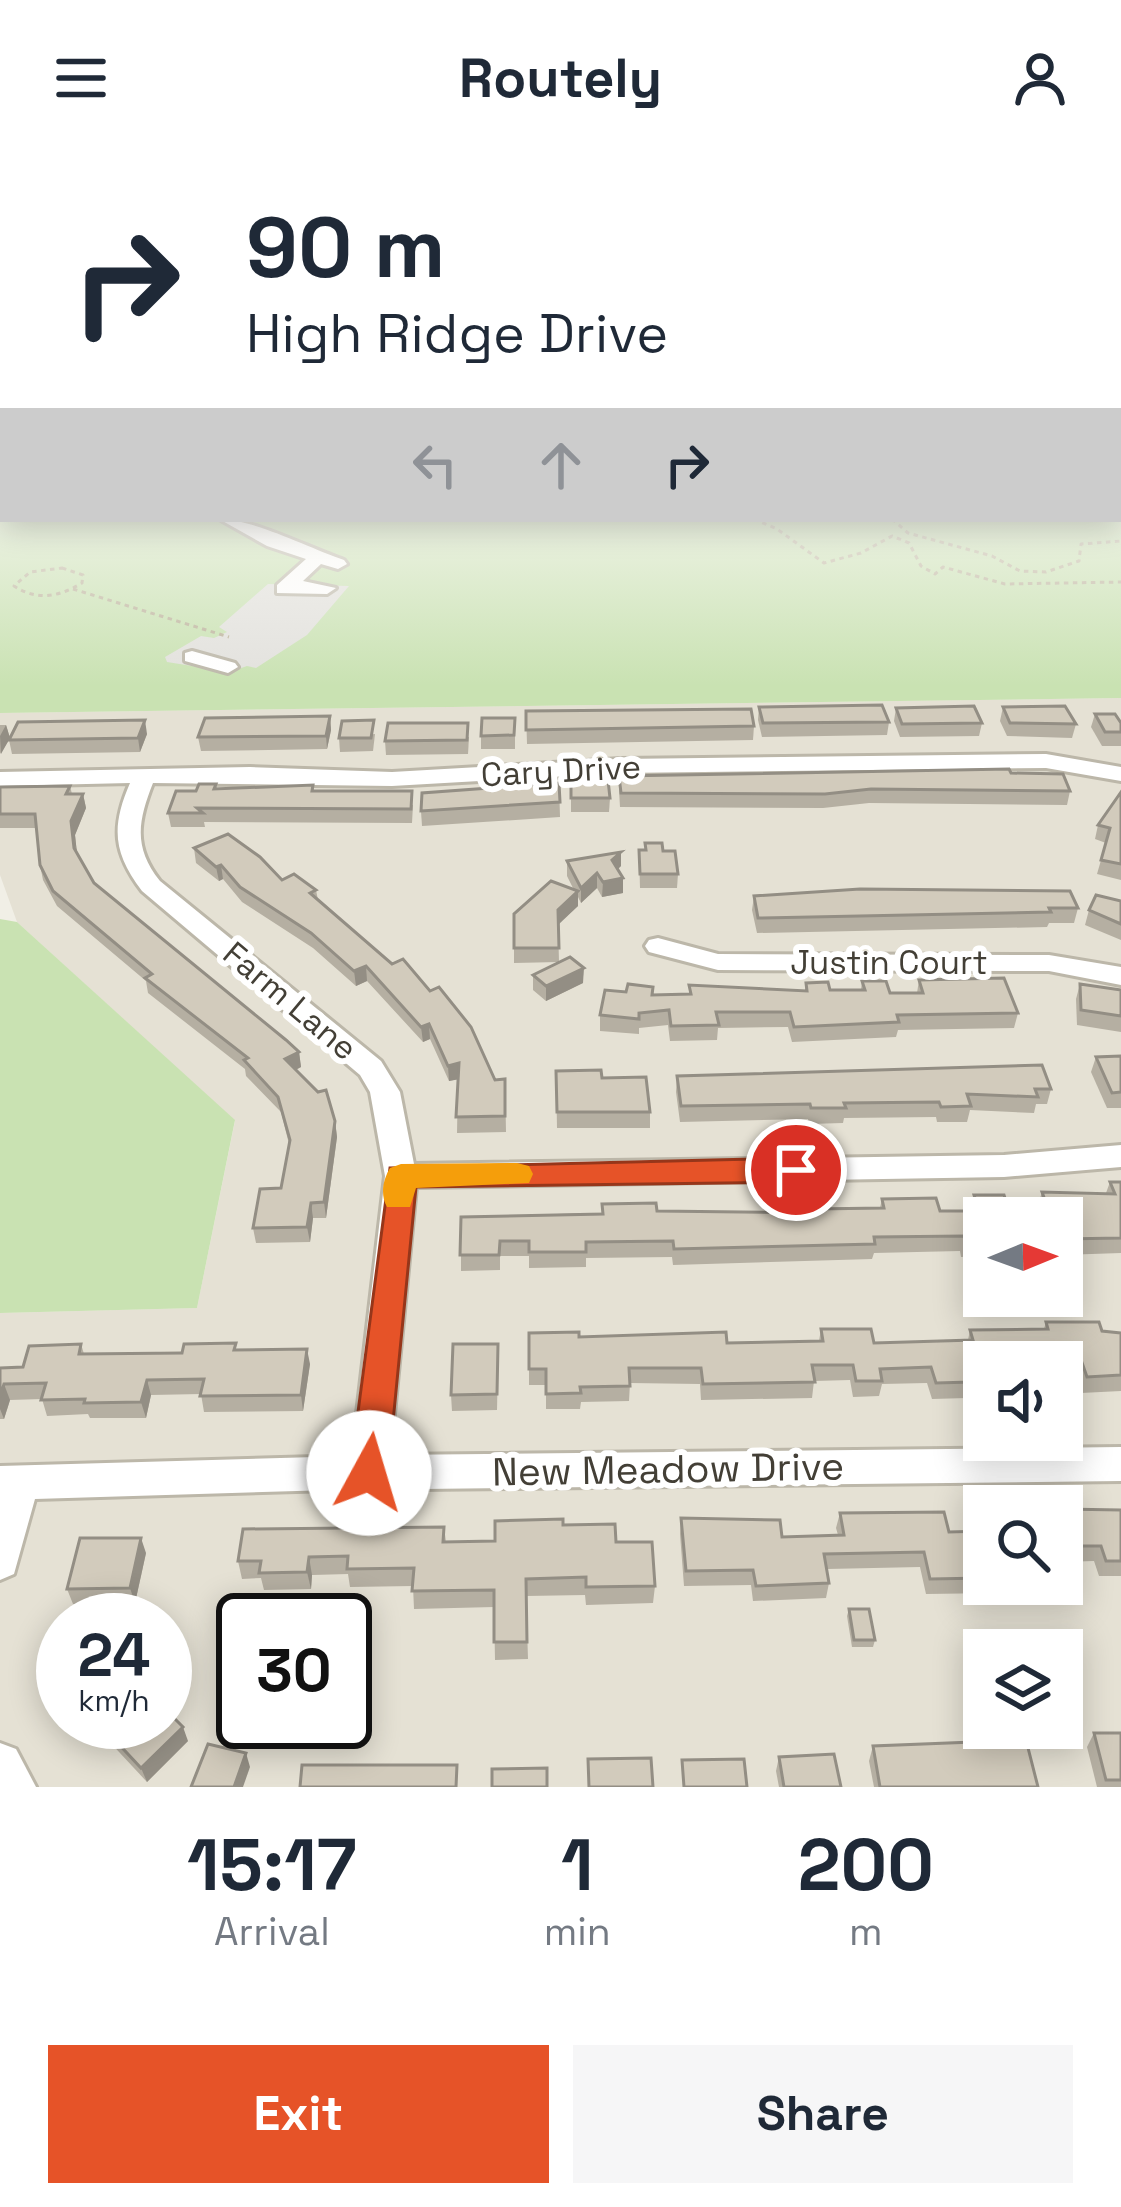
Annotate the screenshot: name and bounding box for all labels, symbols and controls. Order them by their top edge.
text: Routely [459,44,662,113]
icon: menu [48,45,114,111]
icon: person [1007,45,1073,111]
text: 90 m [246,194,445,302]
icon: right [48,204,204,360]
text: High Ridge Drive [246,299,668,368]
icon: left [402,432,468,498]
icon: ahead [528,432,594,498]
icon: right [654,432,720,498]
street label: Cary Drive [480,746,642,796]
street label: Farm Lane [214,933,366,1069]
street label: Justin Court [790,942,988,984]
pin [745,1119,847,1221]
icon: arrive [763,1137,829,1203]
north arrow [963,1197,1083,1317]
map controls [963,1197,1083,1749]
button: sound [963,1341,1083,1461]
position arrow [306,1410,432,1536]
street label: New Meadow Drive [492,1441,844,1497]
button: search [963,1485,1083,1605]
speed limit sign: 30 [216,1593,372,1749]
text: 24 [78,1617,150,1694]
button: layers [963,1629,1083,1749]
text: km/h [78,1681,150,1720]
text: 15:17 [187,1819,357,1911]
text: 1 [561,1819,594,1911]
text: 200 [798,1819,934,1911]
text: Arrival [214,1907,330,1956]
text: min [544,1907,611,1956]
text: m [849,1907,883,1956]
button: Exit [48,2045,549,2183]
button: Share [573,2045,1073,2183]

